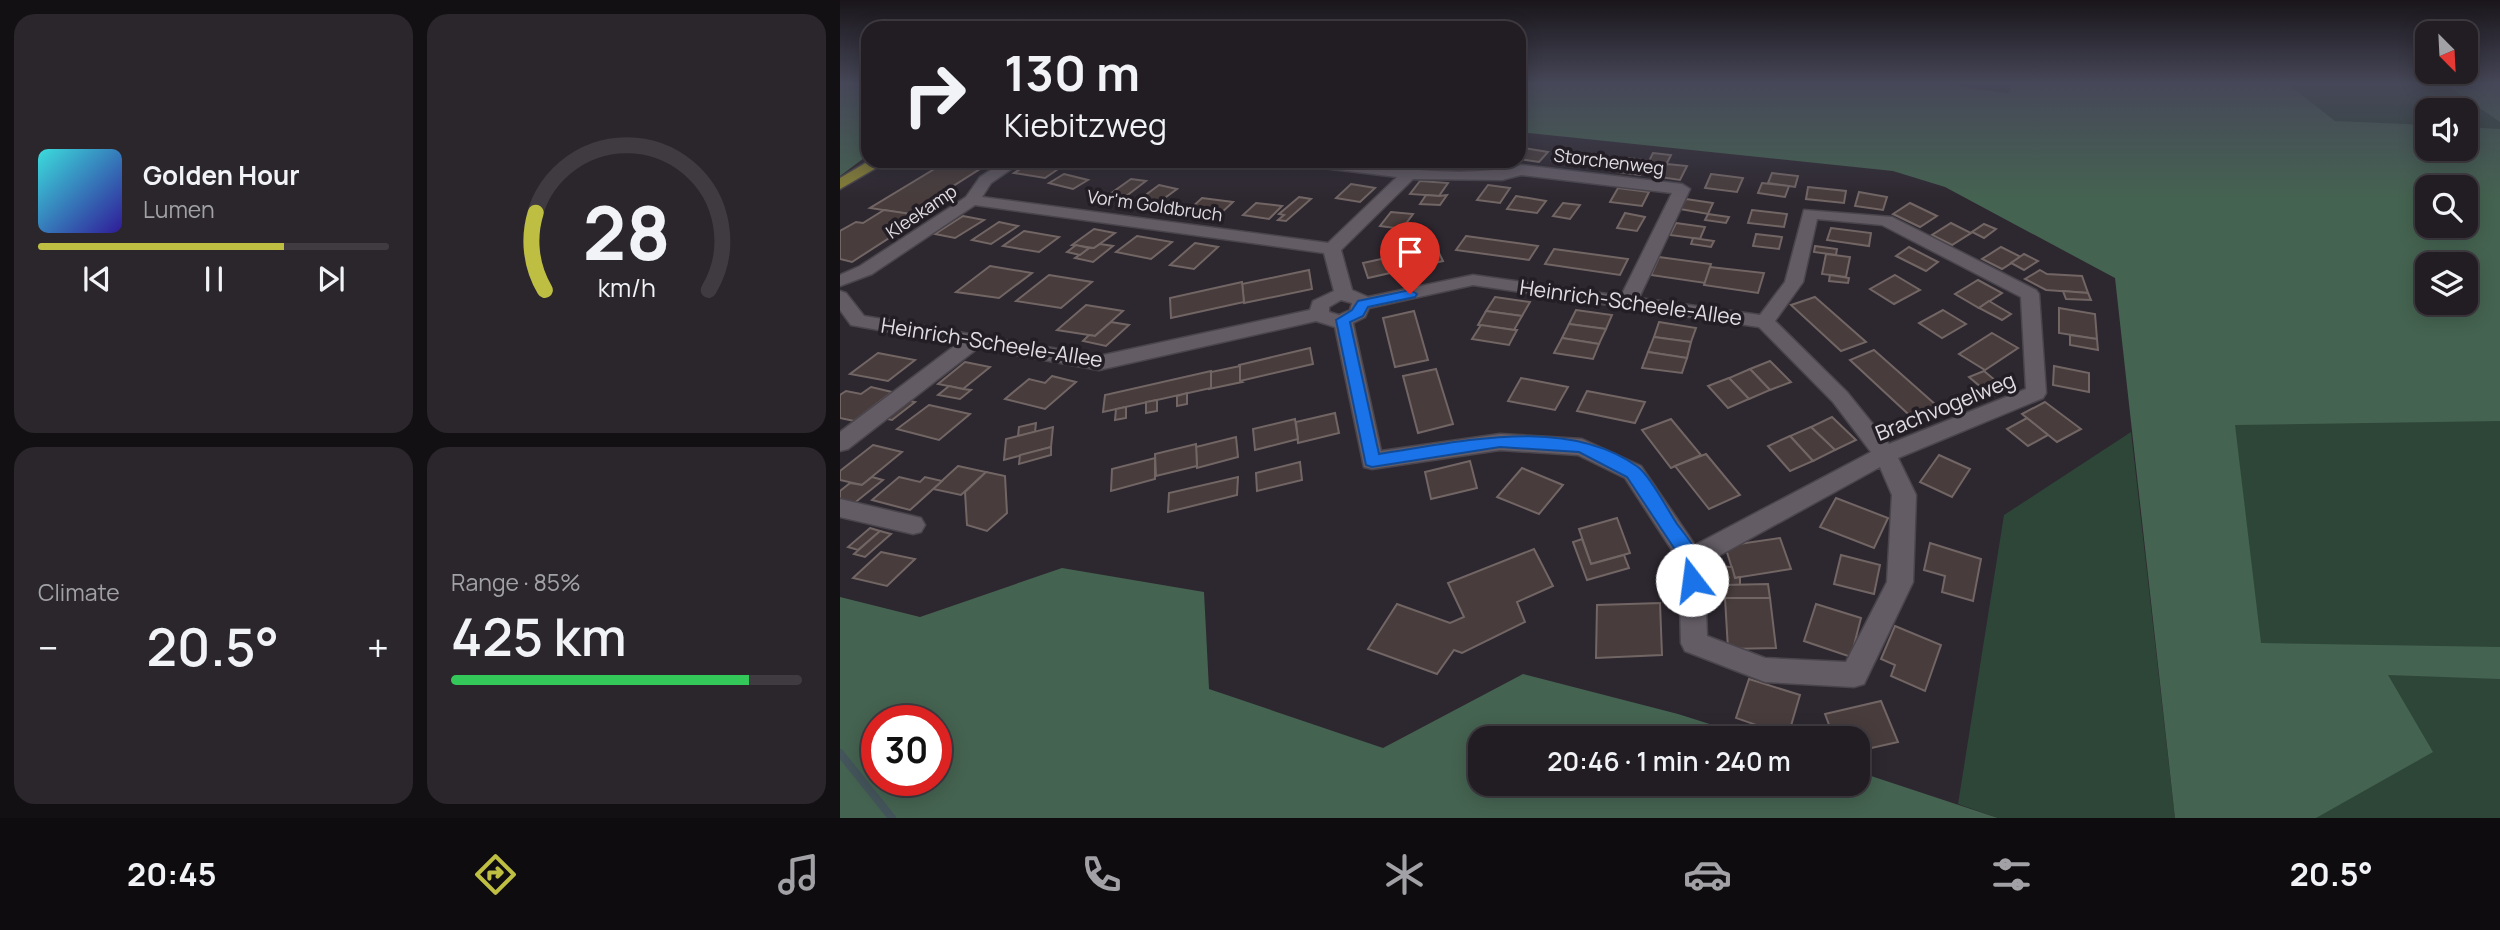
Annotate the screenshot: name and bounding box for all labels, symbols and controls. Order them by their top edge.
north arrow [2415,21,2478,84]
map controls [2415,21,2478,315]
text: 130 m [1004,39,1140,106]
icon: right [889,49,980,140]
button: sound [2415,98,2478,161]
text: Kiebitzweg [1004,103,1167,147]
street label: Storchenweg [1552,142,1666,180]
text: Golden Hour [143,157,300,193]
button: search [2415,175,2478,238]
street label: Kleekamp [881,178,961,244]
text: 28 [583,182,670,282]
street label: Vor'm Goldbruch [1086,184,1224,226]
text: Lumen [143,193,215,225]
pin [1380,222,1440,294]
icon: arrive [1391,233,1429,271]
button: layers [2415,252,2478,315]
icon: previous [78,260,116,298]
icon: pause [195,260,233,298]
icon: next [312,260,350,298]
text: km/h [597,270,656,305]
street label: Heinrich-Scheele-Allee [1518,273,1744,331]
street label: Heinrich-Scheele-Allee [879,311,1105,373]
street label: Brachvogelweg [1871,365,2019,447]
position arrow [1655,543,1729,617]
text: Range · 85% [451,566,581,598]
text: Climate [38,576,120,608]
text: 425 km [451,601,627,672]
text: 20.5° [147,611,279,682]
text: − [38,621,59,673]
text: + [367,621,389,673]
speed limit sign: 30 [861,705,952,796]
text: 20:46 · 1 min · 240 m [1547,743,1791,779]
icon: directions [471,850,520,899]
icon: music [774,850,823,899]
icon: phone [1077,850,1126,899]
icon: climate [1380,850,1429,899]
icon: car [1683,850,1732,899]
icon: filters [1987,850,2036,899]
text: 20:45 [127,852,216,896]
text: 20.5° [2290,852,2373,896]

